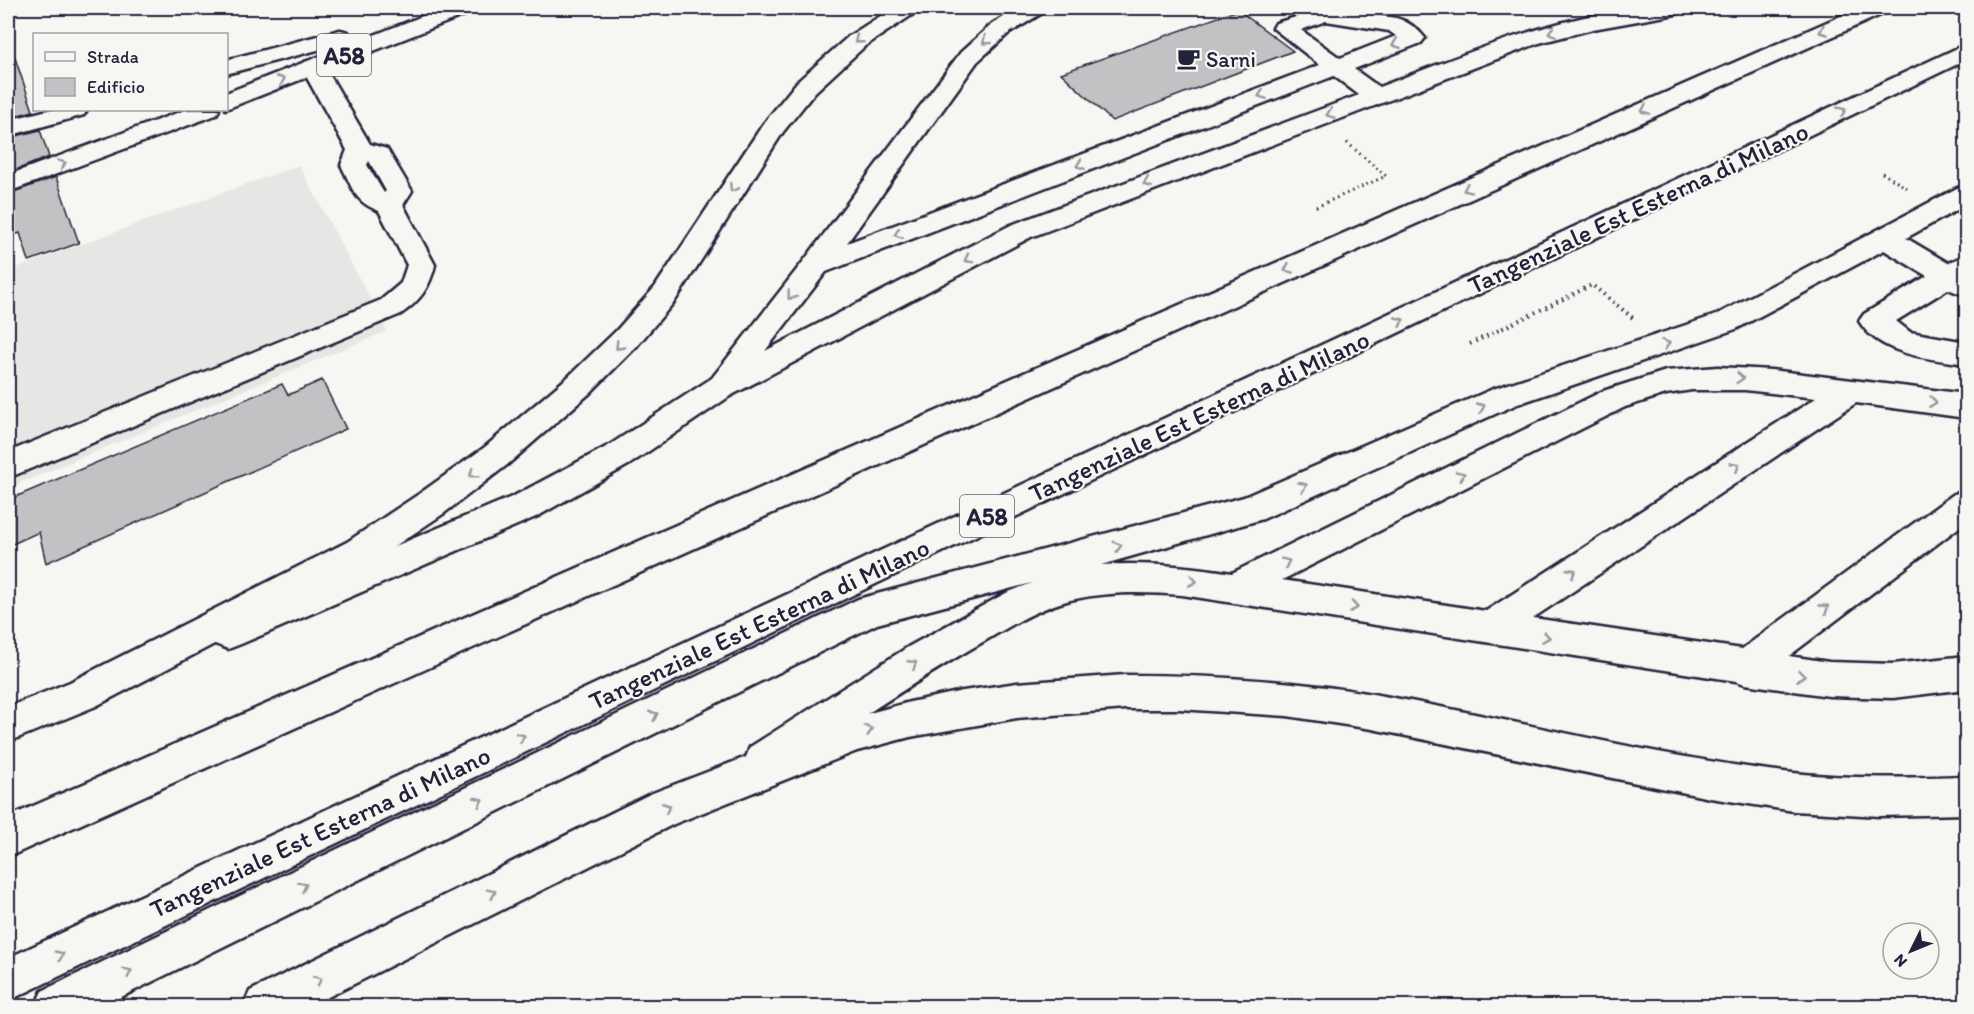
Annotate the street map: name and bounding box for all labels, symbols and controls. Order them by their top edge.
one-way arrow [1547,24,1557,37]
one-way arrow [1819,24,1830,36]
legend [33,33,228,111]
one-way arrow [854,33,865,44]
road number: A58 [317,34,371,76]
one-way arrow [982,34,993,45]
one-way arrow [1391,37,1402,49]
text: Strada [87,46,139,68]
cafe icon: Sarni [1175,46,1201,72]
place label: Sarni [1206,46,1256,73]
one-way arrow [275,75,286,87]
text: Edificio [87,76,145,98]
one-way arrow [1258,88,1268,101]
one-way arrow [1640,103,1651,115]
one-way arrow [1325,107,1336,119]
one-way arrow [1835,107,1846,119]
street label: Tangenziale Est Esterna di Milano [1463,115,1813,301]
one-way arrow [1075,157,1086,170]
one-way arrow [56,158,67,171]
one-way arrow [1142,176,1153,188]
one-way arrow [729,181,740,192]
one-way arrow [1462,182,1473,194]
one-way arrow [893,226,904,239]
one-way arrow [964,252,974,263]
one-way arrow [1284,261,1295,273]
one-way arrow [788,289,799,300]
one-way arrow [1393,316,1404,328]
street label: Tangenziale Est Esterna di Milano [1024,323,1374,509]
one-way arrow [1660,338,1671,351]
one-way arrow [615,339,626,349]
one-way arrow [1735,371,1744,384]
one-way arrow [1929,396,1938,408]
one-way arrow [1475,403,1486,415]
one-way arrow [1729,462,1740,473]
one-way arrow [468,467,479,478]
one-way arrow [1454,471,1465,483]
one-way arrow [1297,481,1308,493]
road number: A58 [960,495,1014,537]
street label: Tangenziale Est Esterna di Milano [584,531,934,717]
one-way arrow [1112,541,1123,553]
one-way arrow [1280,557,1291,569]
one-way arrow [1566,569,1577,580]
one-way arrow [1188,575,1197,587]
one-way arrow [1349,600,1358,612]
one-way arrow [1819,604,1830,615]
one-way arrow [1542,630,1551,642]
one-way arrow [907,660,917,672]
one-way arrow [1797,669,1806,681]
one-way arrow [647,711,658,723]
one-way arrow [864,725,874,738]
one-way arrow [515,732,526,744]
street label: Tangenziale Est Esterna di Milano [145,739,495,925]
one-way arrow [472,796,483,808]
one-way arrow [661,802,672,814]
one-way arrow [297,882,308,894]
one-way arrow [486,889,497,901]
north arrow [1881,921,1941,981]
one-way arrow [54,950,65,962]
text: N [1890,950,1911,971]
one-way arrow [122,967,133,979]
one-way arrow [311,976,322,988]

